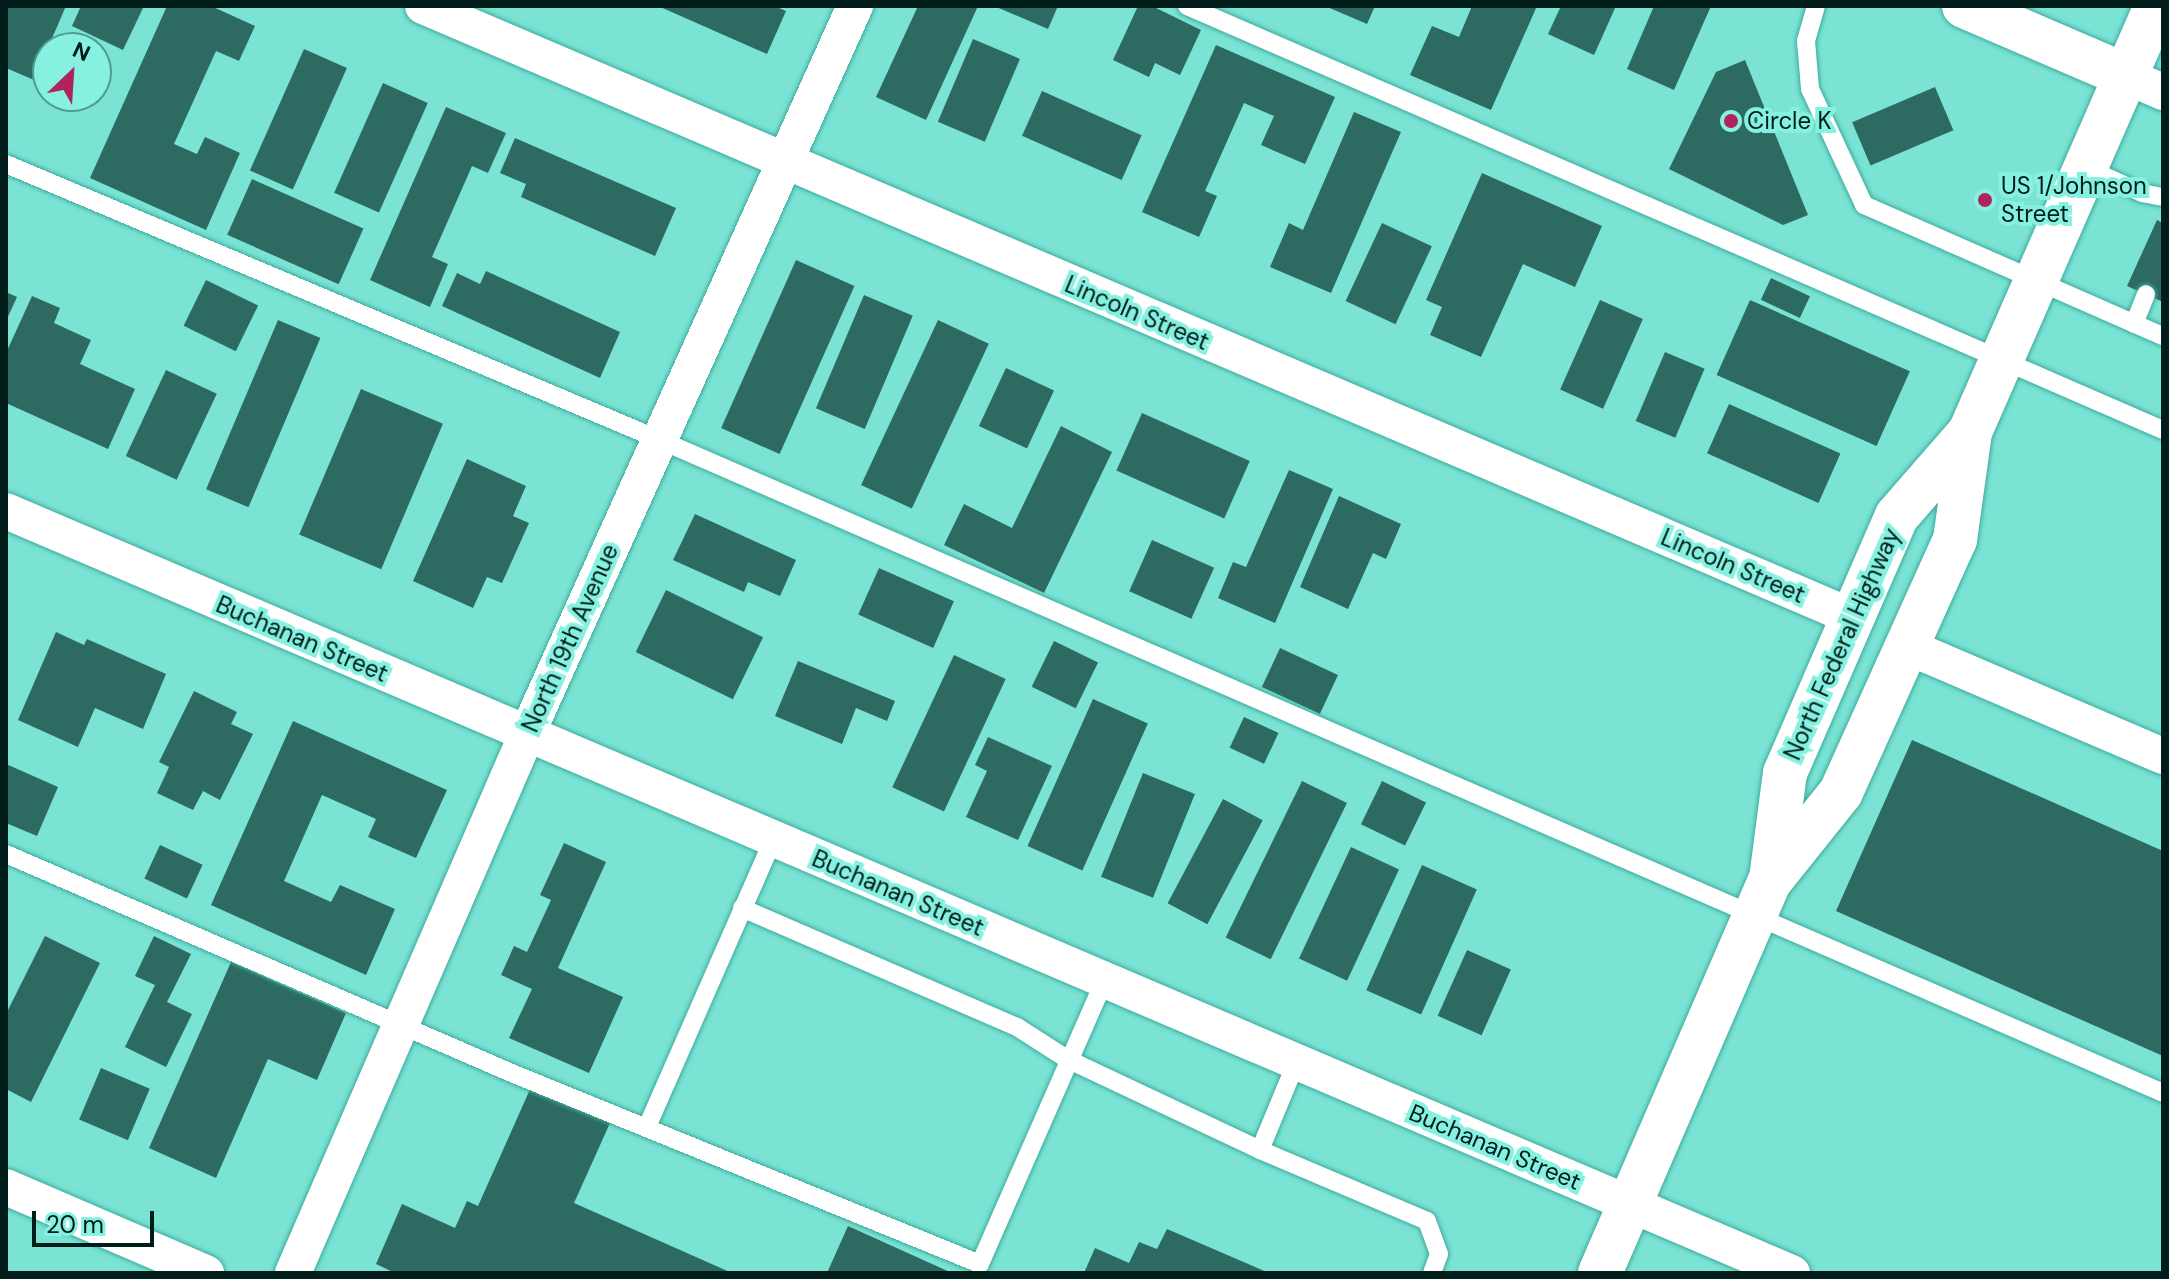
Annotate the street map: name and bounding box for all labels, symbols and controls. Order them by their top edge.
north arrow [32,32,112,112]
text: N [68,35,95,68]
place label: Circle K [1747,107,1832,135]
marker: Circle K [1722,112,1740,130]
place label: US 1/Johnson Street [2001,172,2147,228]
marker: US 1/Johnson Street [1976,191,1994,209]
street label: Lincoln Street [1061,270,1213,356]
street label: Lincoln Street [1657,523,1809,609]
street label: North Federal Highway [1778,524,1906,764]
street label: North 19th Avenue [516,539,624,737]
street label: Buchanan Street [212,590,392,688]
street label: Buchanan Street [808,844,988,942]
street label: Buchanan Street [1405,1098,1585,1196]
scale bar [36,1195,158,1245]
text: 20 m [46,1209,104,1240]

